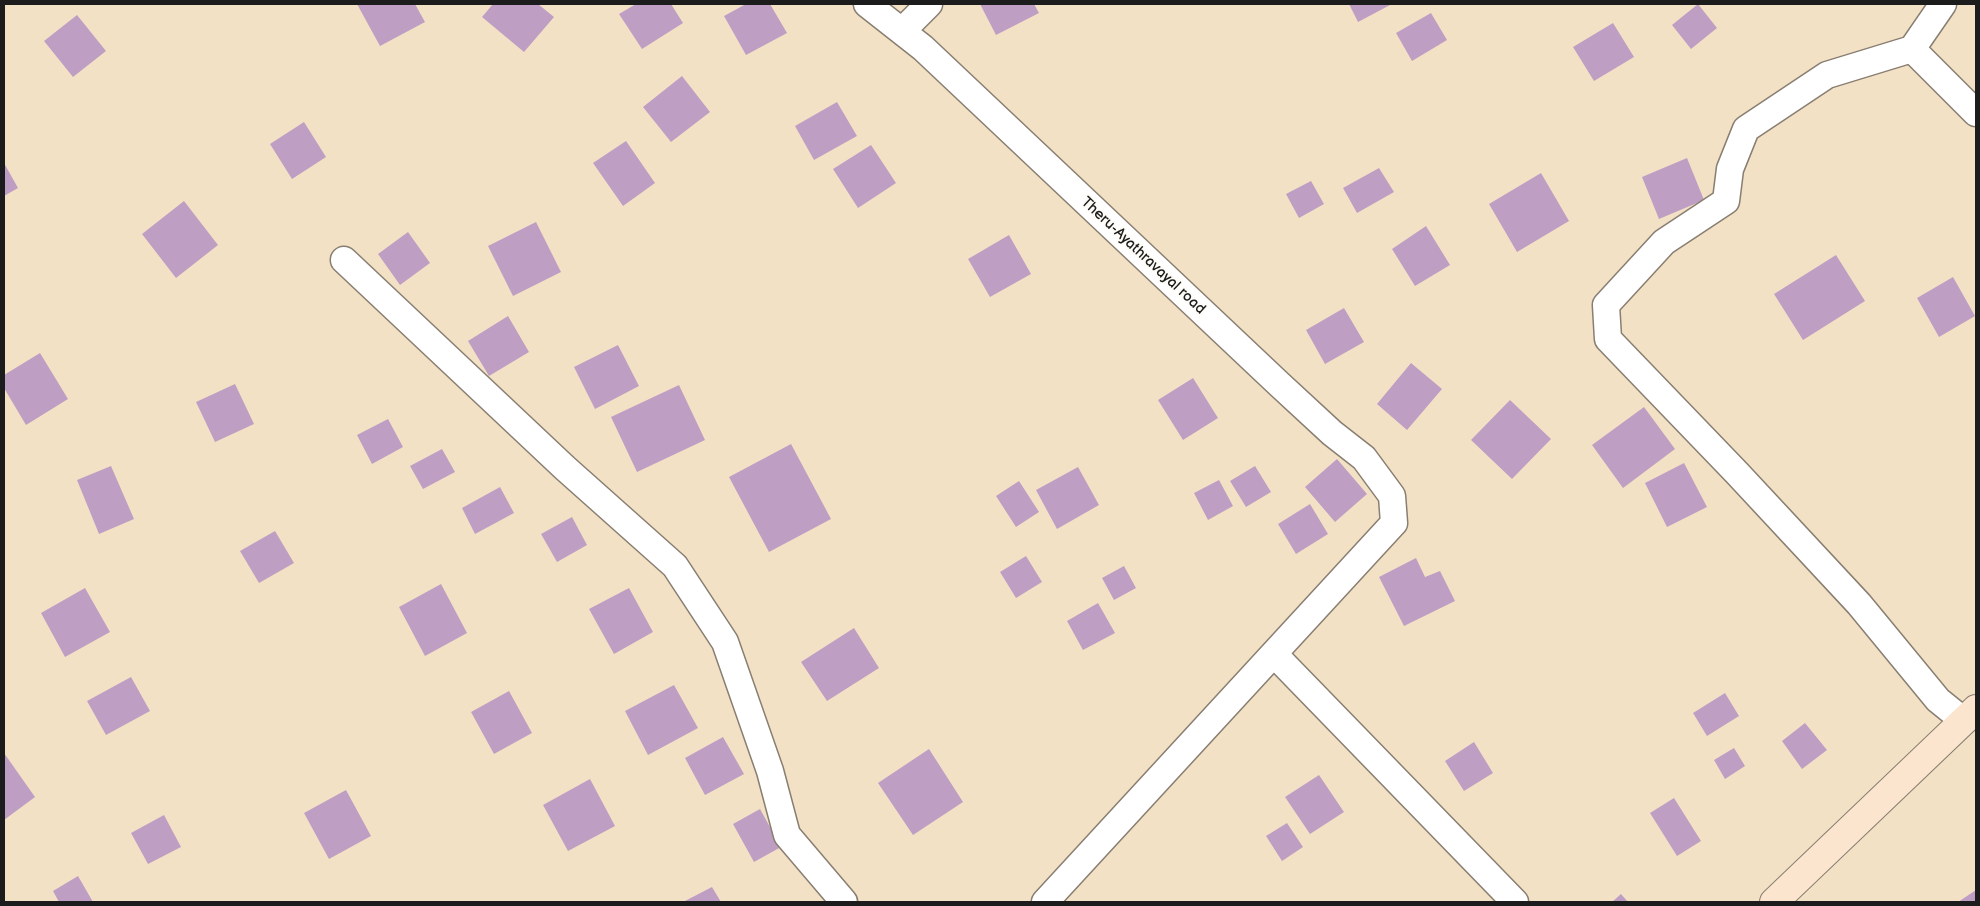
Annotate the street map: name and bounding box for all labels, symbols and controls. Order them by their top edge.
street label: Theru-Ayathravayal road [1077,194,1209,318]

